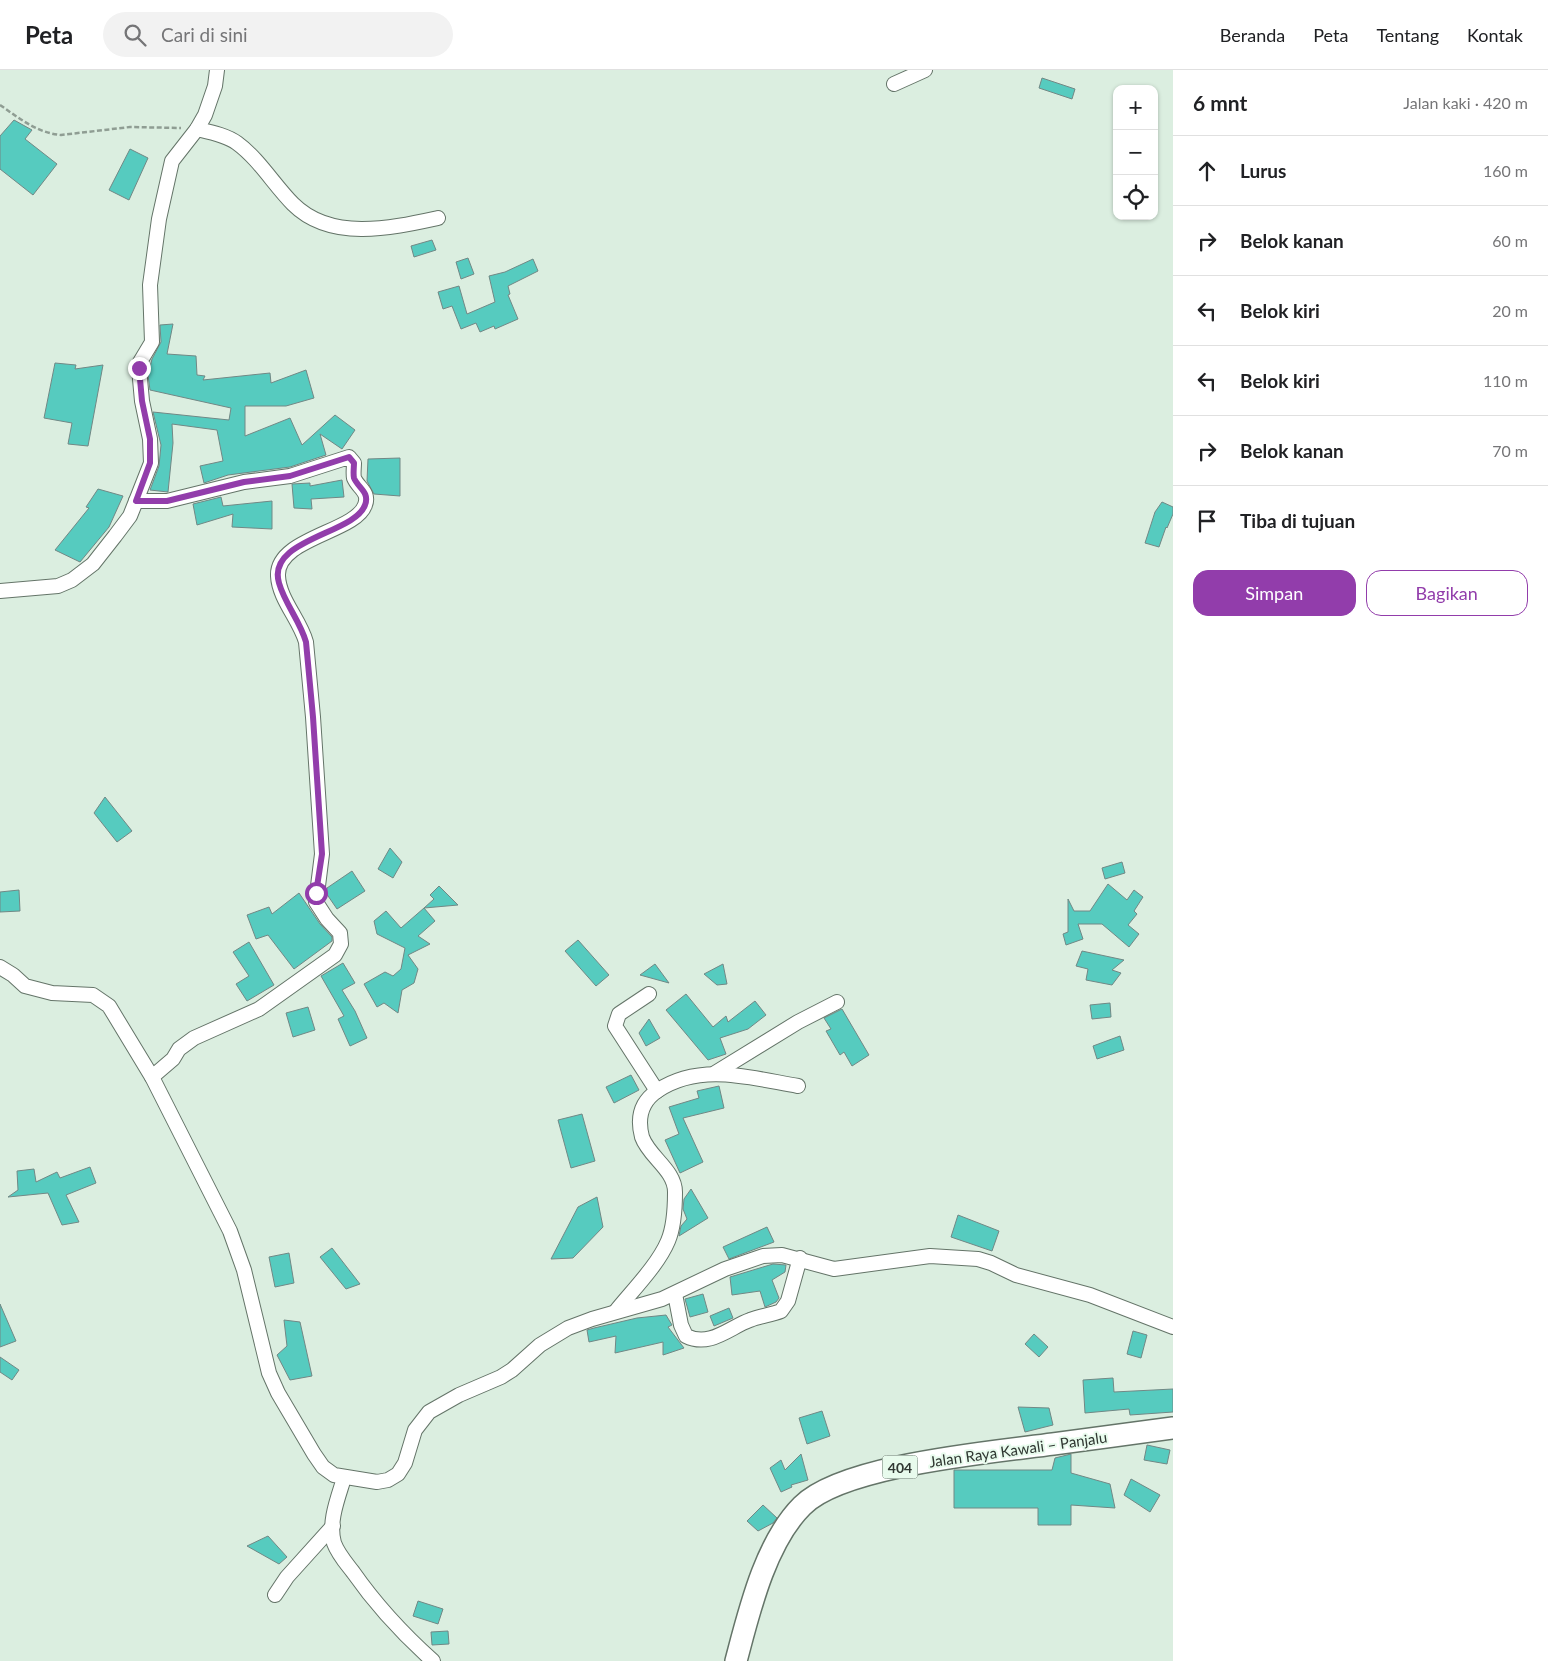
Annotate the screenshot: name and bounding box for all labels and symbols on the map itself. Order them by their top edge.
route end [128,357,151,380]
route start [305,882,328,905]
street label: Jalan Raya Kawali – Panjalu [928,1428,1108,1470]
road number: 404 [882,1455,918,1478]

